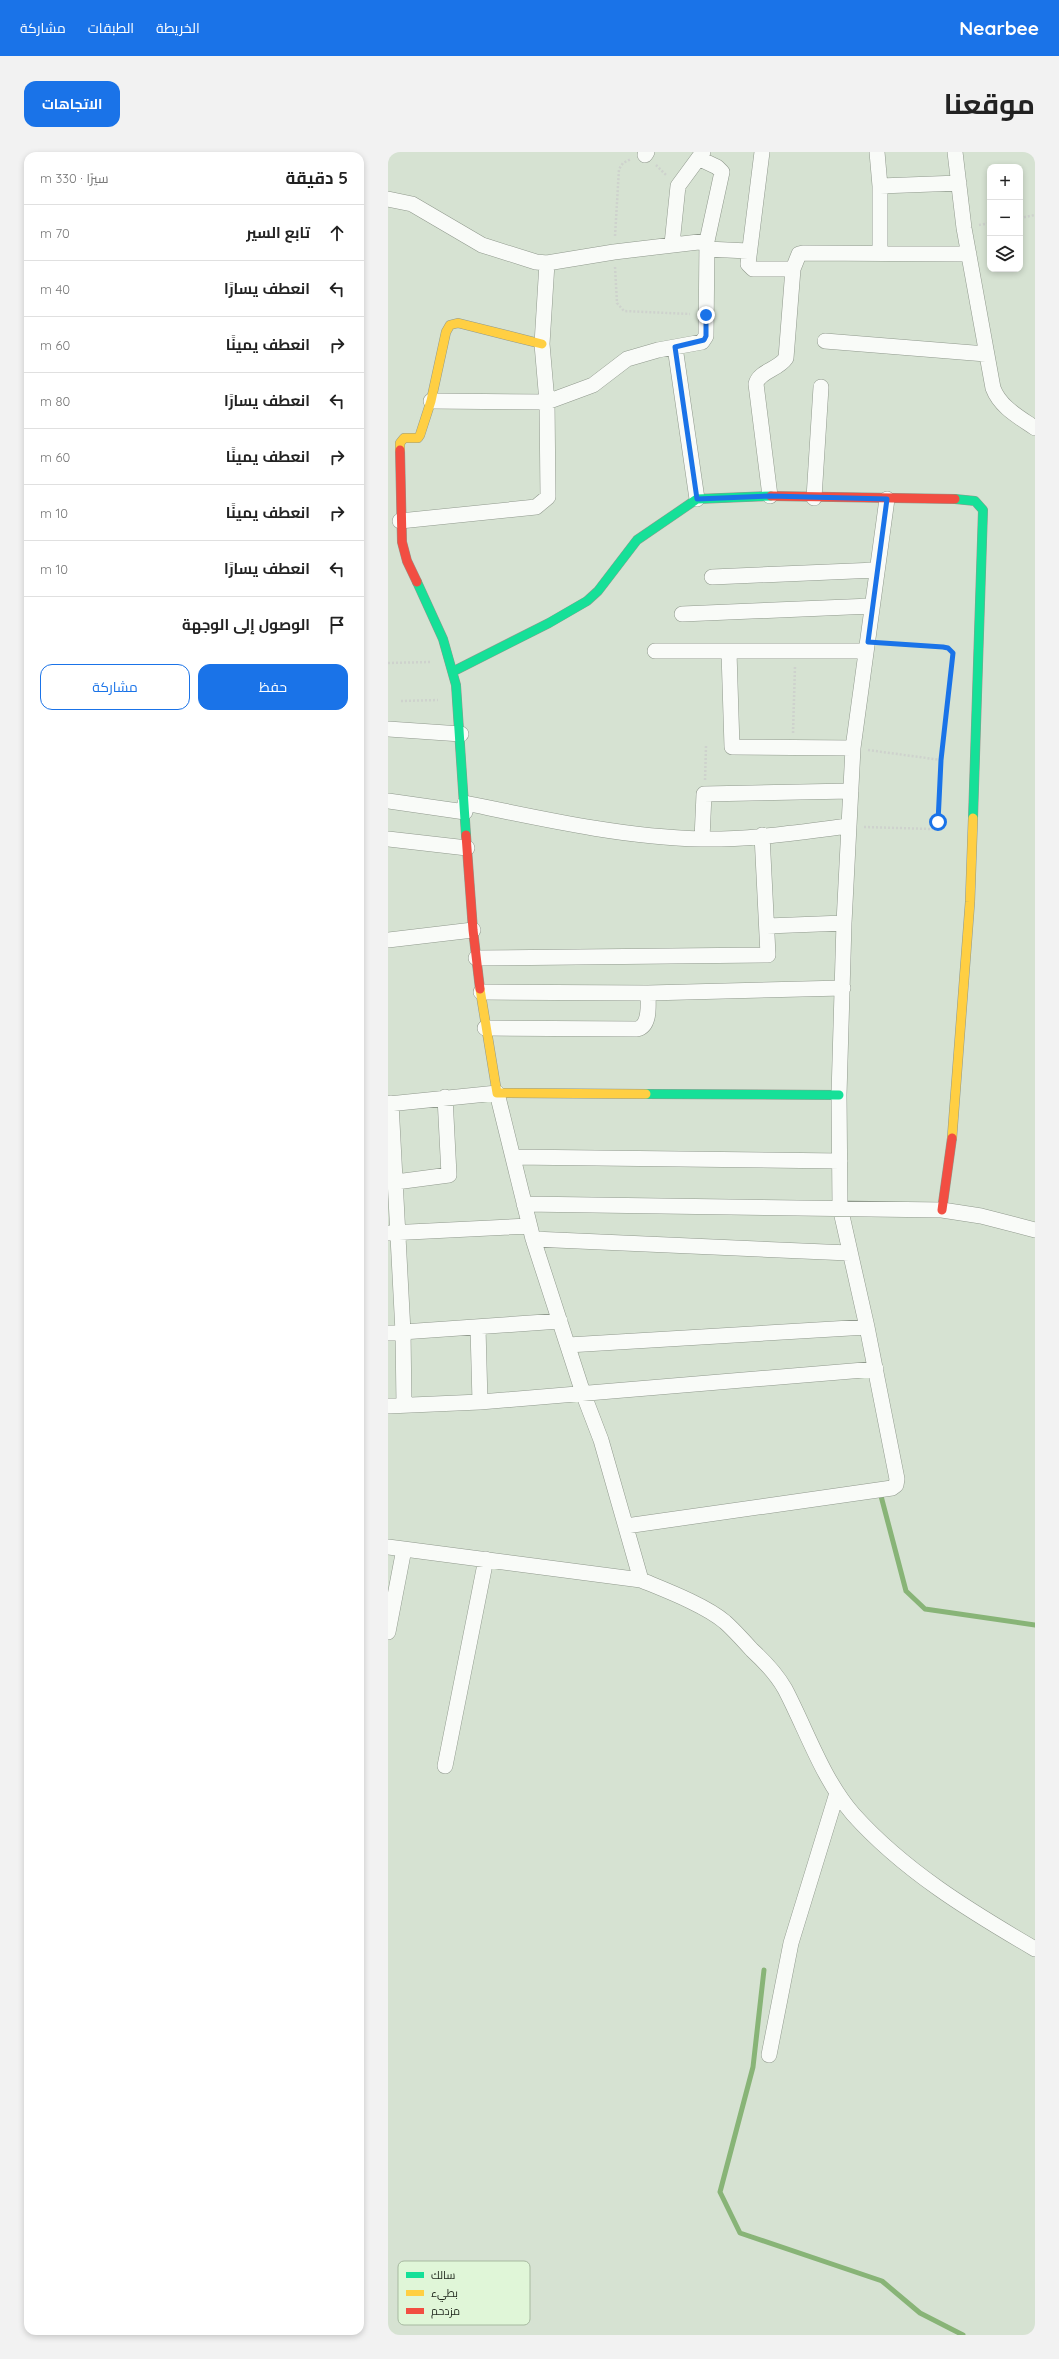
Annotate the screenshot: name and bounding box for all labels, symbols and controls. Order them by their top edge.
text: Nearbee [959,16,1039,40]
text: مشاركة [20,19,66,37]
text: الطبقات [88,19,134,37]
text: الخريطة [156,19,200,37]
button: الاتجاهات [24,81,120,127]
text: موقعنا [944,86,1035,121]
map controls [987,164,1023,272]
button: + [987,164,1023,200]
text: 5 دقيقة [285,167,348,188]
text: سيرًا · 330 m [40,170,108,186]
button: − [987,200,1023,236]
icon: ahead [326,222,348,244]
text: تابع السير [246,223,310,242]
text: 70 m [40,225,70,241]
button: layers [987,236,1023,272]
icon: left [326,278,348,300]
text: انعطف يسارًا [224,279,310,298]
text: 40 m [40,281,70,297]
route end [697,306,715,324]
icon: right [326,334,348,356]
text: انعطف يمينًا [226,335,310,354]
text: 60 m [40,337,70,353]
icon: left [326,390,348,412]
text: انعطف يسارًا [224,391,310,410]
text: 80 m [40,393,70,409]
icon: right [326,446,348,468]
text: انعطف يمينًا [226,447,310,466]
text: 60 m [40,449,70,465]
icon: right [326,502,348,524]
text: انعطف يمينًا [226,503,310,522]
text: 10 m [40,505,68,521]
icon: left [326,558,348,580]
text: انعطف يسارًا [224,559,310,578]
text: 10 m [40,561,68,577]
icon: arrive [326,614,348,636]
text: الوصول إلى الوجهة [182,615,310,634]
button: مشاركة [40,664,190,710]
button: حفظ [198,664,348,710]
route start [929,813,947,831]
legend [398,2261,530,2325]
text: سالك [431,2268,455,2282]
text: بطيء [431,2286,458,2302]
text: مزدحم [431,2304,460,2319]

